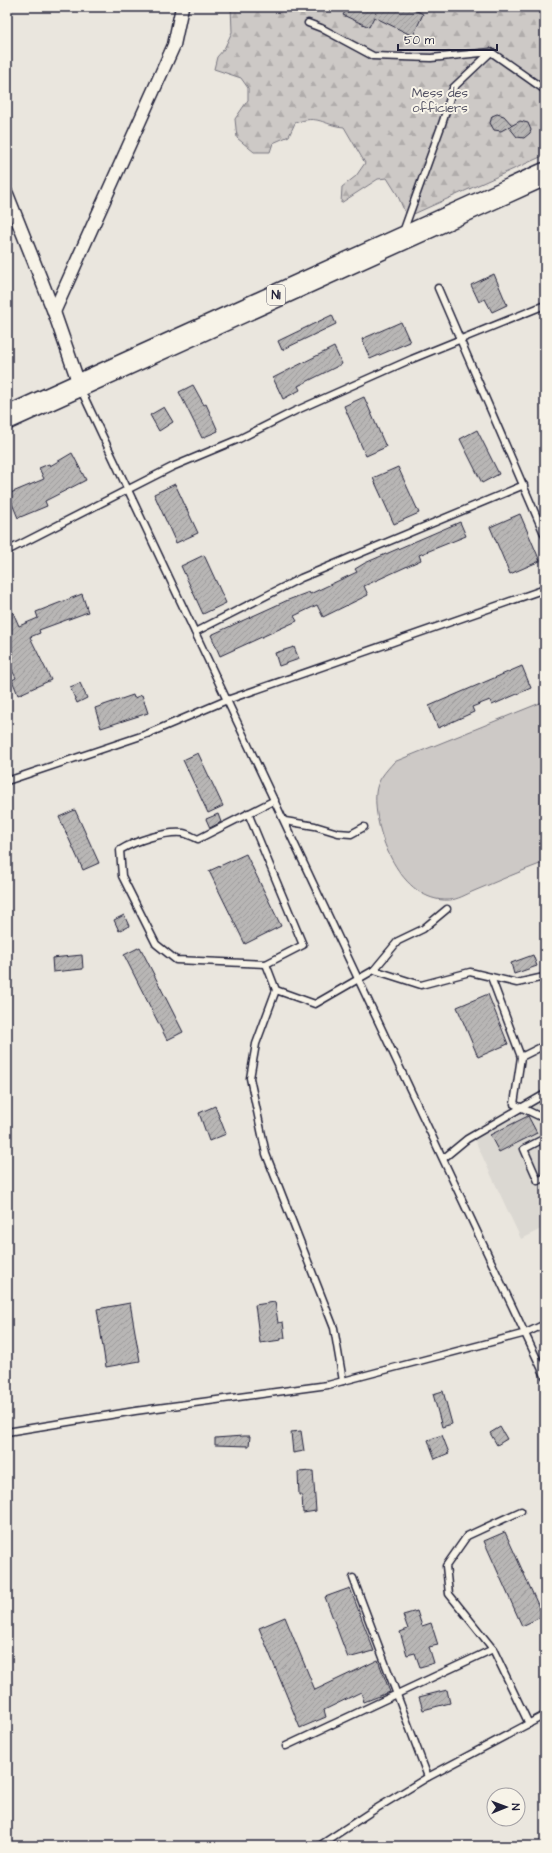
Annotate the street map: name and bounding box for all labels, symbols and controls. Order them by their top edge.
scale bar [398,26,497,52]
text: 50 m [404,32,435,49]
park label: Mess des officiers [412,84,469,117]
road number: N1 [267,285,285,305]
north arrow [486,1787,526,1827]
text: N [508,1803,523,1811]

